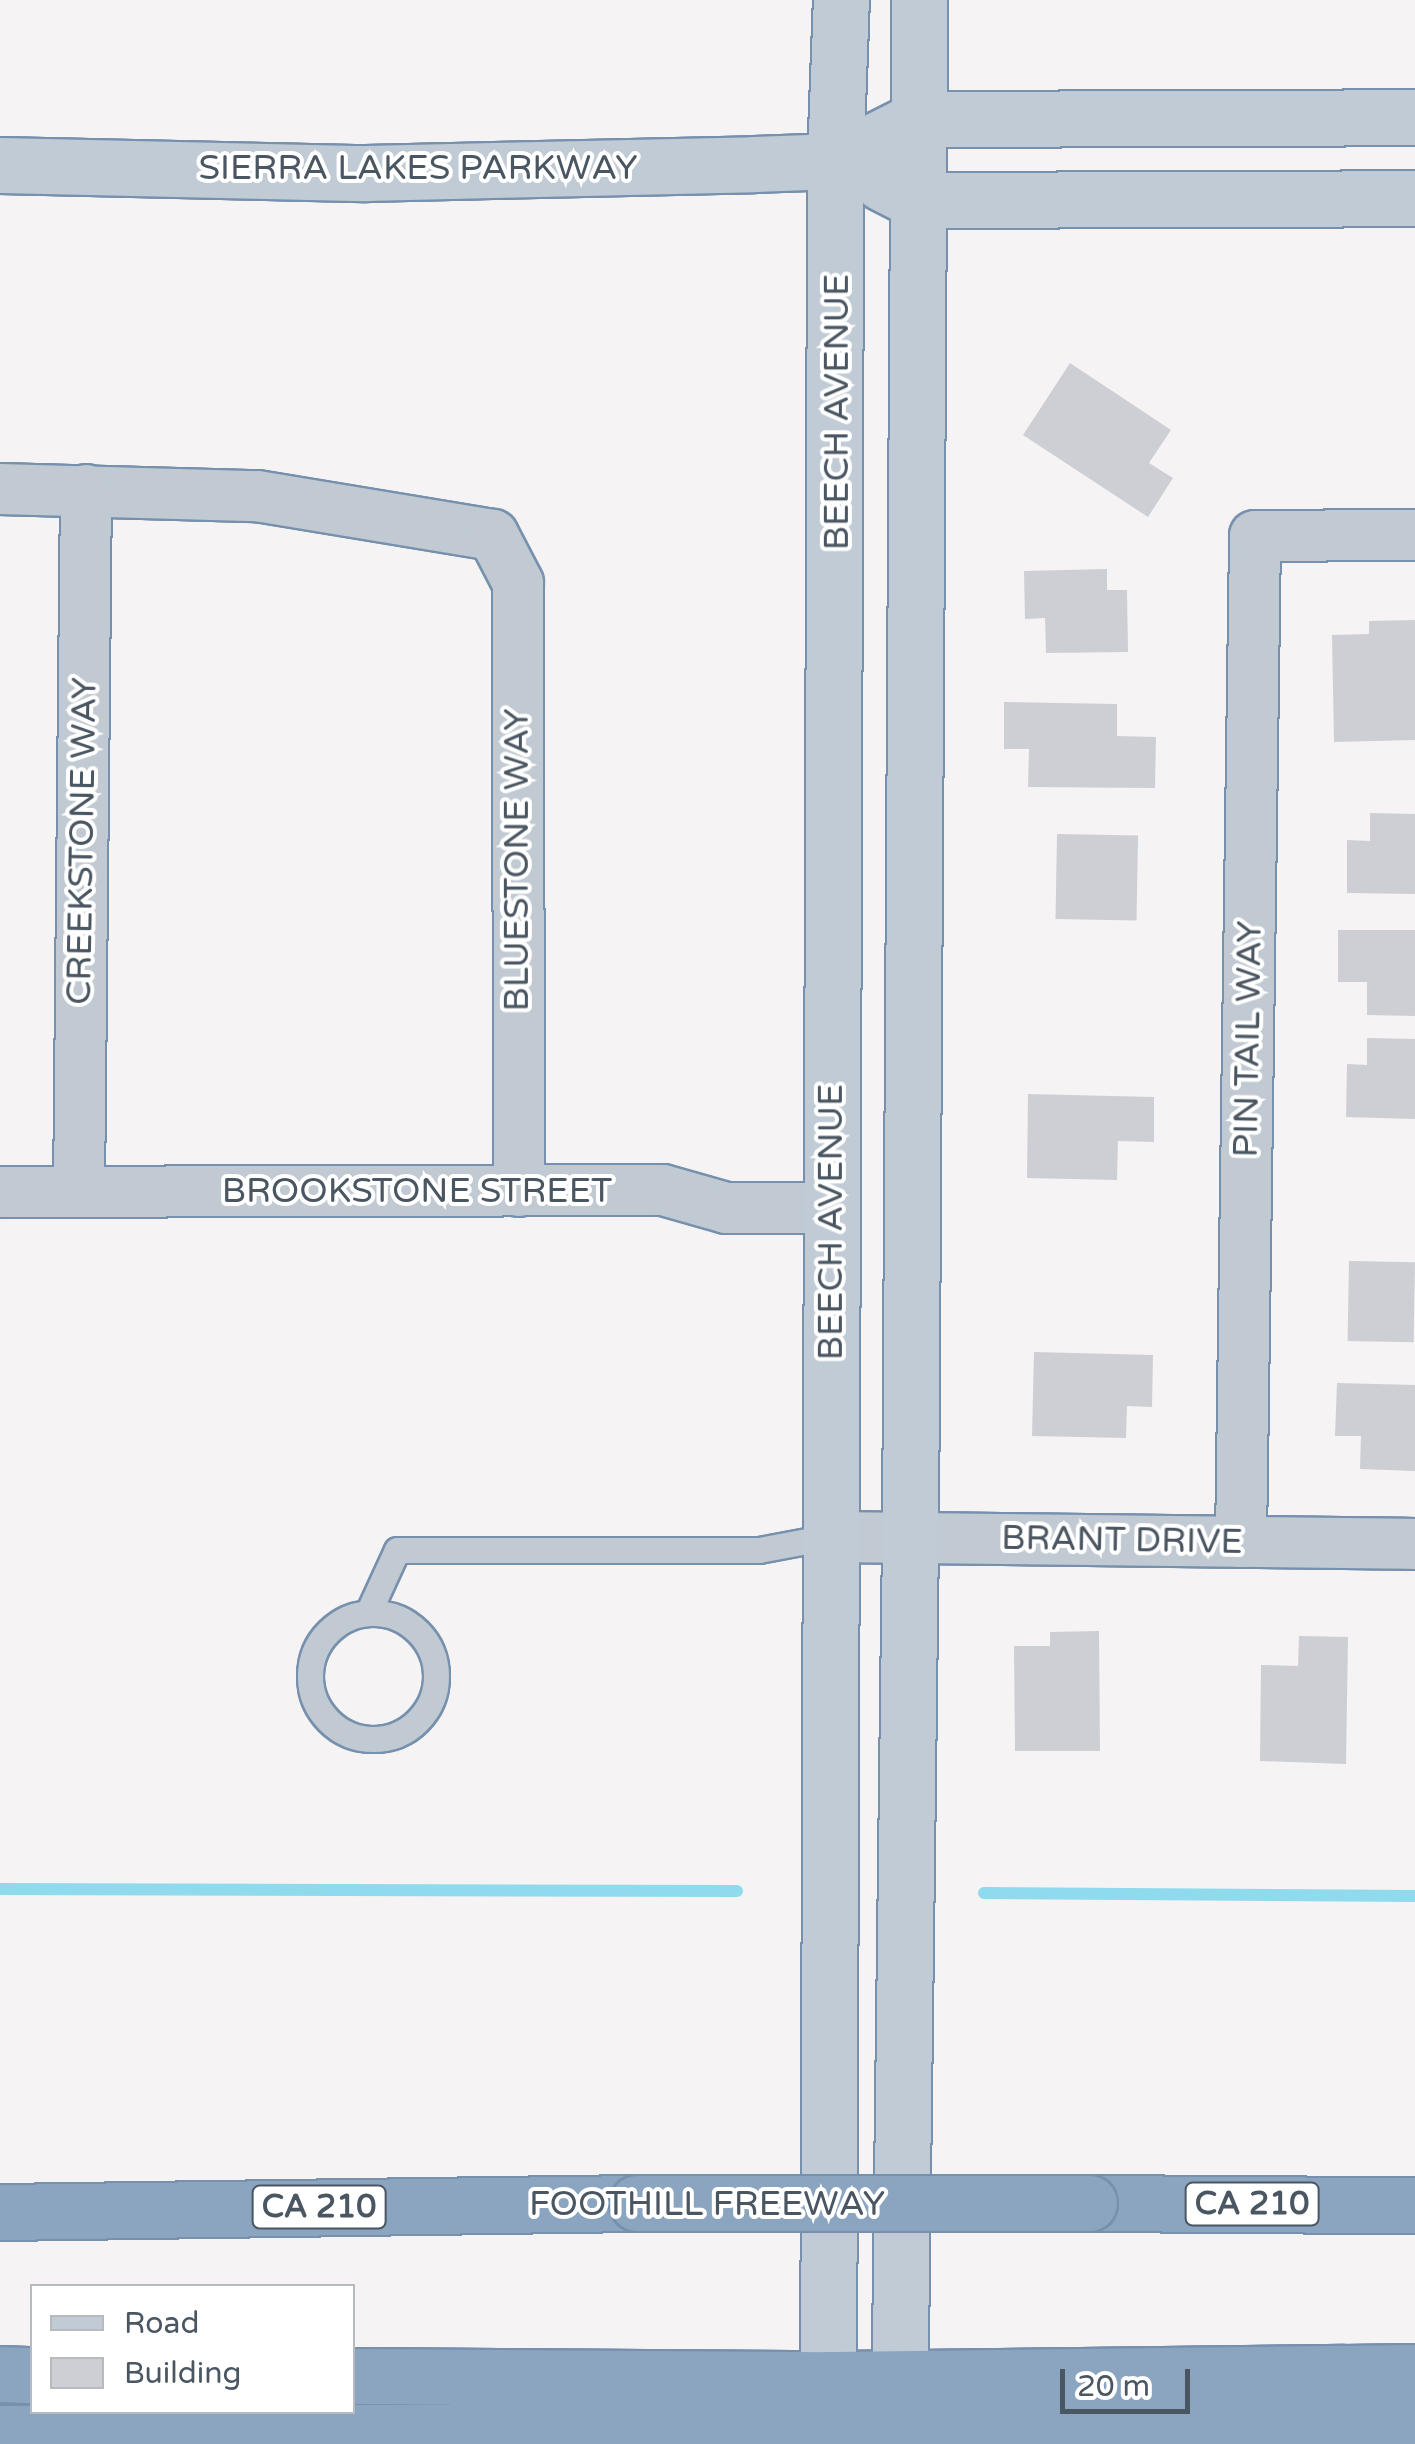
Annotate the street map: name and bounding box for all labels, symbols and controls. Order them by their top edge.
street label: SIERRA LAKES PARKWAY [198,147,638,189]
street label: BEECH AVENUE [816,274,858,550]
street label: CREEKSTONE WAY [58,677,106,1005]
street label: BLUESTONE WAY [496,708,538,1012]
street label: PIN TAIL WAY [1225,920,1271,1158]
street label: BEECH AVENUE [810,1084,852,1360]
street label: BROOKSTONE STREET [222,1170,612,1212]
street label: BRANT DRIVE [1001,1517,1243,1563]
road number: CA 210 [1184,2177,1320,2231]
road number: CA 210 [252,2180,386,2234]
street label: FOOTHILL FREEWAY [529,2183,885,2225]
legend [30,2284,355,2414]
text: Road [124,2305,199,2342]
scale bar [1065,2349,1195,2411]
text: Building [124,2355,241,2392]
text: 20 m [1077,2368,1150,2405]

